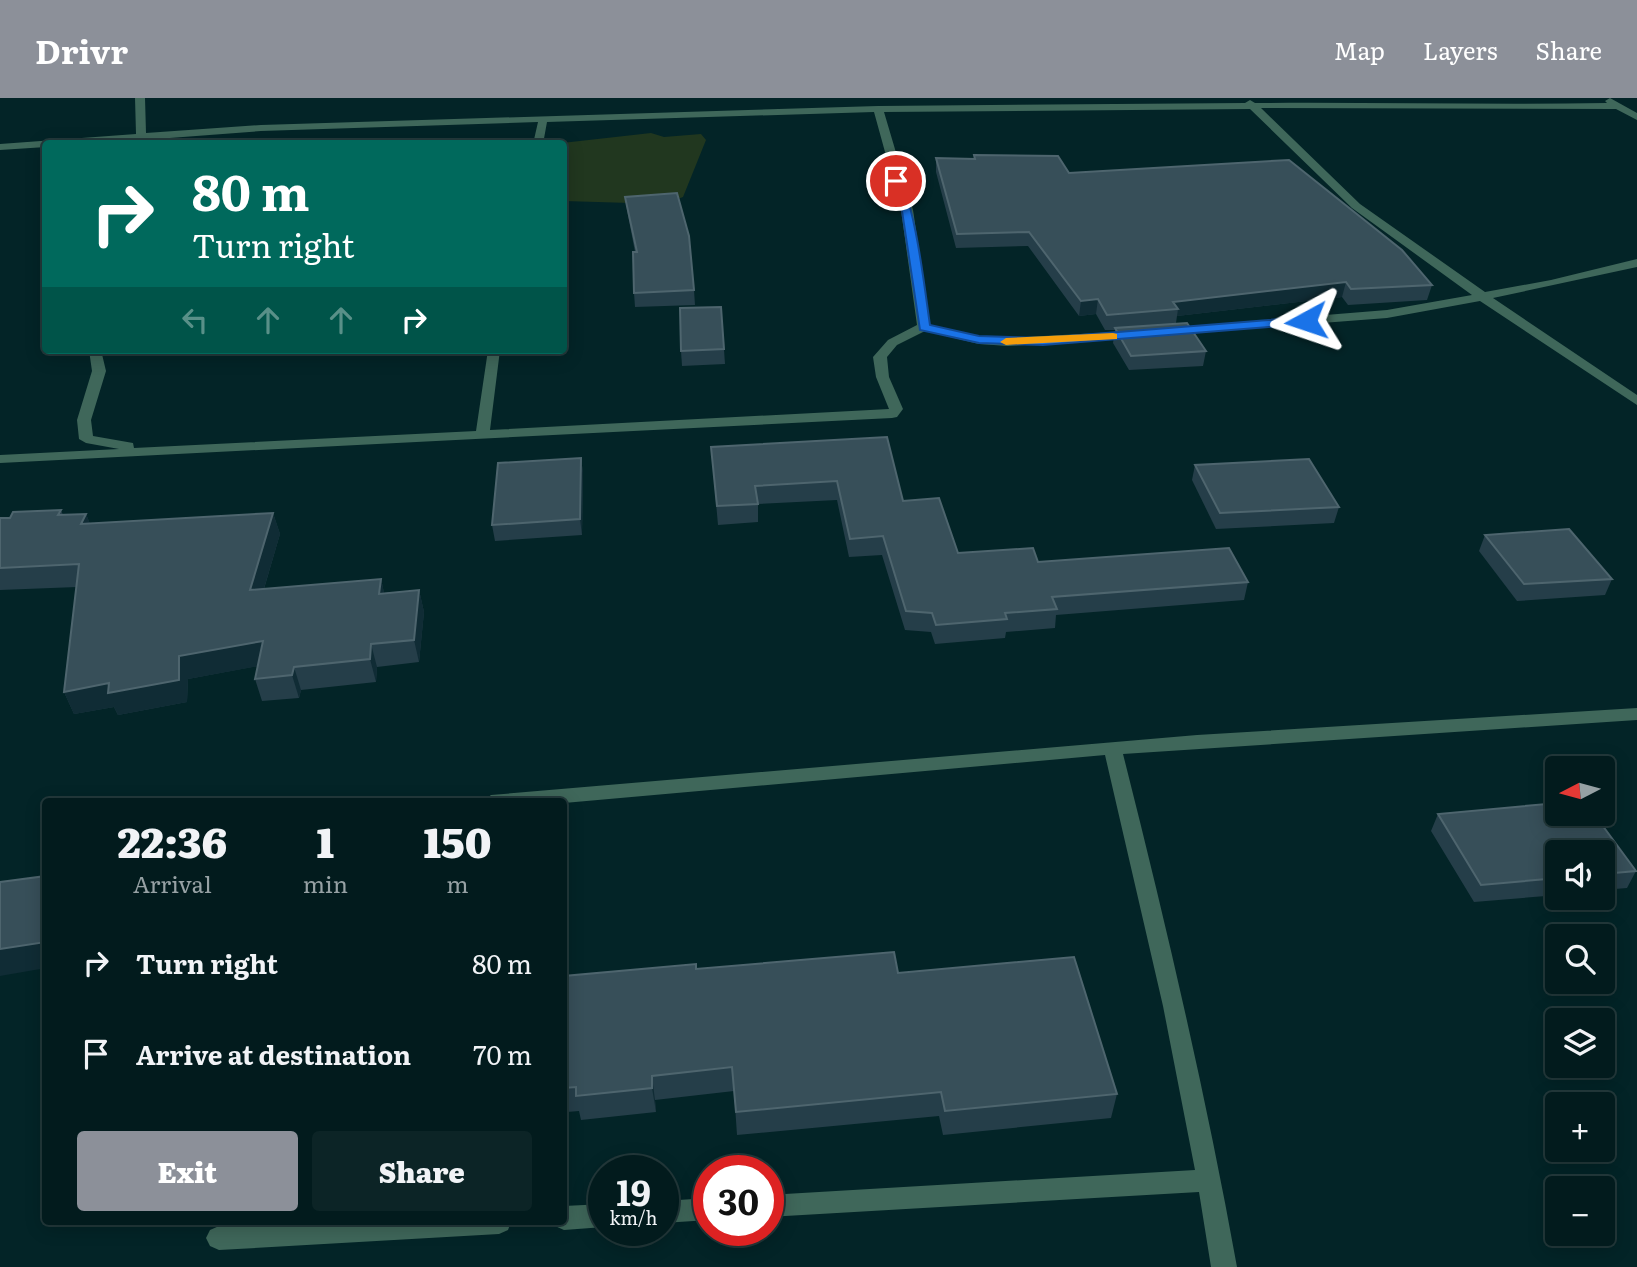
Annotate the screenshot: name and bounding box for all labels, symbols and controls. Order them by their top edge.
text: Drivr [35,25,128,74]
text: Map [1334,32,1385,67]
text: Layers [1423,32,1497,67]
text: Share [1535,32,1602,67]
pin [866,151,926,211]
text: 80 m [192,153,310,226]
icon: arrive [877,162,915,200]
icon: right [77,168,168,259]
text: Turn right [192,220,354,268]
position arrow [1269,284,1343,358]
icon: left [176,301,214,339]
icon: ahead [249,301,287,339]
icon: ahead [322,301,360,339]
icon: right [395,301,433,339]
north arrow [1545,756,1615,826]
map controls [1545,756,1615,1246]
text: 22:36 [118,809,227,871]
text: 1 [316,809,334,871]
text: 150 [423,809,491,871]
button: sound [1545,840,1615,910]
text: Arrival [133,866,212,900]
text: min [303,866,348,900]
text: m [446,866,469,900]
button: search [1545,924,1615,994]
text: Turn right [136,943,278,982]
text: 80 m [472,943,532,982]
icon: right [77,944,115,982]
button: layers [1545,1008,1615,1078]
text: Arrive at destination [136,1034,411,1073]
text: 70 m [473,1034,532,1073]
icon: arrive [77,1035,115,1073]
button: + [1545,1092,1615,1162]
button: Exit [77,1131,298,1211]
button: Share [312,1131,532,1211]
speed limit sign: 30 [693,1155,784,1246]
text: 19 [616,1165,651,1217]
button: − [1545,1176,1615,1246]
text: km/h [610,1204,657,1231]

